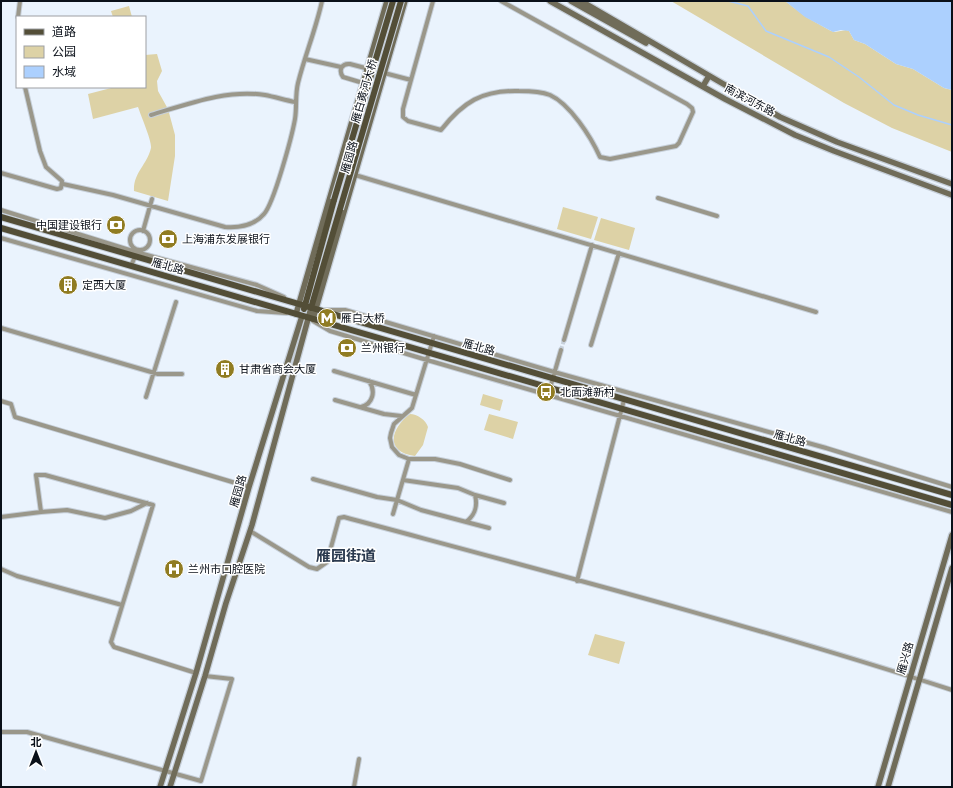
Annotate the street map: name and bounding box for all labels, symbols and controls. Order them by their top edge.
legend [16,16,146,88]
text: 道路 [52,24,76,40]
text: 公园 [52,44,76,60]
street label: 雁白黄河大桥 [348,57,380,125]
text: 水域 [52,64,76,80]
street label: 南滨河东路 [722,81,778,119]
street label: 雁园路 [338,139,360,175]
bank icon: 中国建设银行 [105,214,127,236]
place label: 中国建设银行 [36,218,102,232]
bank icon: 上海浦东发展银行 [157,228,179,250]
place label: 上海浦东发展银行 [182,232,270,246]
street label: 雁北路 [150,255,186,277]
building icon: 定西大厦 [57,274,79,296]
place label: 定西大厦 [82,278,126,292]
metro station icon: 雁白大桥 [316,307,338,329]
place label: 雁白大桥 [341,311,385,325]
street label: 雁北路 [461,336,497,358]
bank icon: 兰州银行 [336,337,358,359]
place label: 兰州银行 [361,341,405,355]
building icon: 甘肃省商会大厦 [214,358,236,380]
place label: 甘肃省商会大厦 [239,362,316,376]
bus stop icon: 北面滩新村 [535,381,557,403]
place label: 北面滩新村 [560,385,615,399]
street label: 雁北路 [772,427,808,449]
street label: 雁园路 [227,473,249,509]
district label: 雁园街道 [316,545,376,566]
hospital icon: 兰州市口腔医院 [163,558,185,580]
place label: 兰州市口腔医院 [188,562,265,576]
street label: 雁兴路 [894,640,916,676]
north arrow [16,732,56,772]
text: 北 [31,735,42,749]

